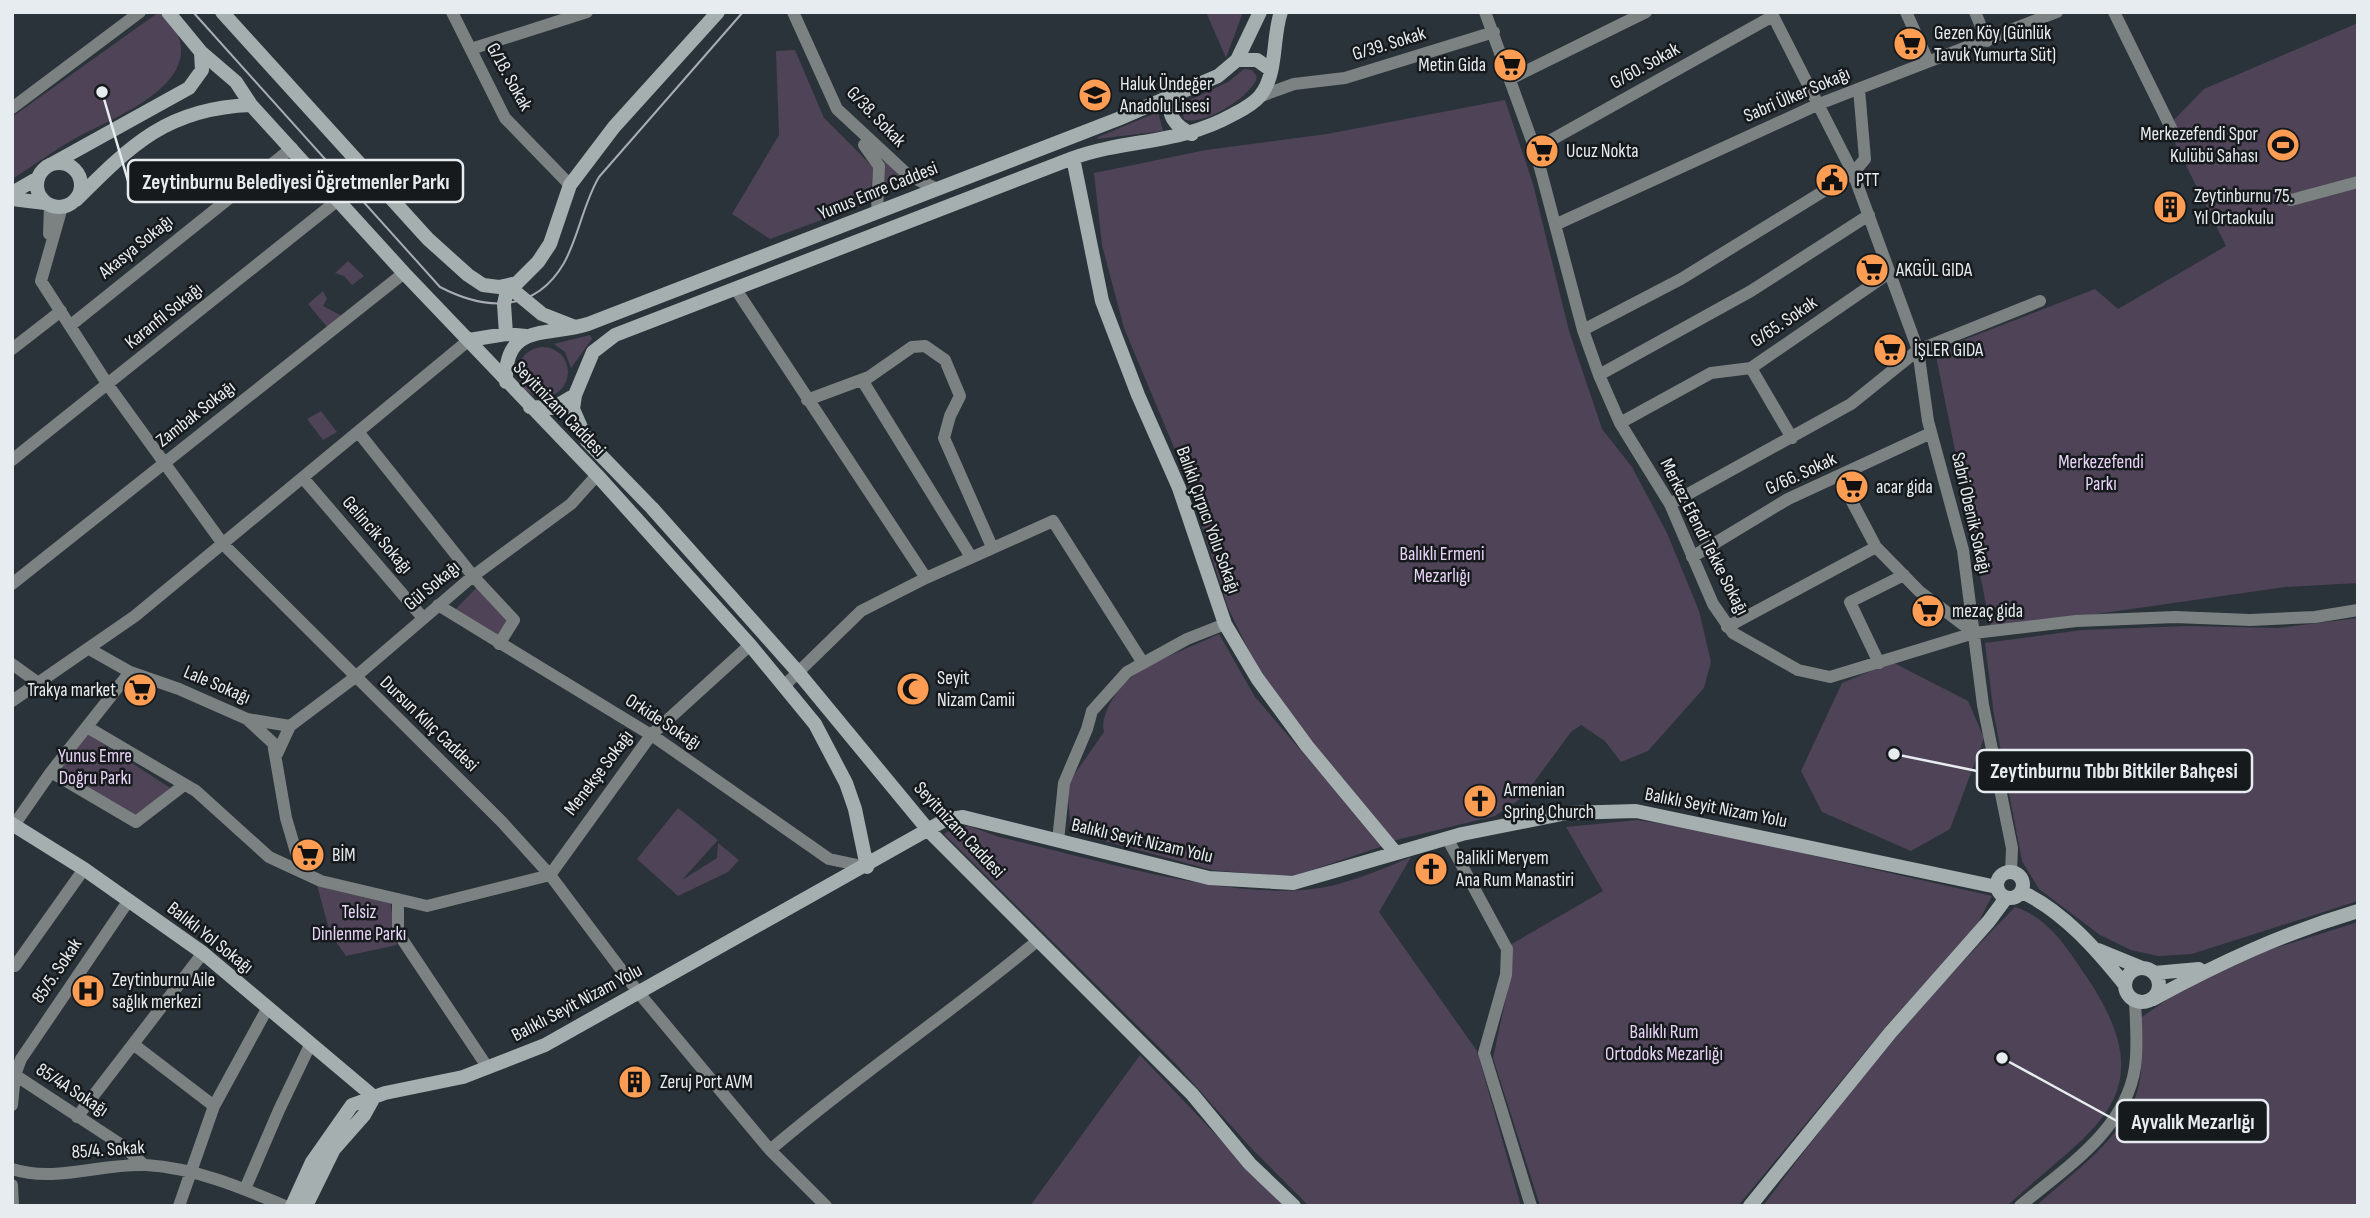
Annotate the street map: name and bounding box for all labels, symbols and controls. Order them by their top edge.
street label: G/39. Sokak [1350,22,1429,66]
place label: Gezen Köy (Günlük Tavuk Yumurta Süt) [1934,22,2056,67]
supermarket icon: Gezen Köy (Günlük Tavuk Yumurta Süt) [1891,25,1929,63]
street label: G/60. Sokak [1606,37,1684,94]
street label: G/18. Sokak [481,39,537,116]
supermarket icon: Metin Gida [1491,46,1529,84]
place label: Metin Gida [1418,54,1486,77]
street label: Sabri Ülker Sokağı [1740,62,1854,128]
place label: Haluk Ündeğer Anadolu Lisesi [1119,73,1213,118]
school or university icon: Haluk Ündeğer Anadolu Lisesi [1076,76,1114,114]
street label: G/38. Sokak [841,82,911,153]
place label: Merkezefendi Spor Kulübü Sahası [2140,123,2259,168]
sports icon: Merkezefendi Spor Kulübü Sahası [2264,126,2302,164]
supermarket icon: Ucuz Nokta [1523,132,1561,170]
place label: Ucuz Nokta [1566,140,1639,163]
street label: Yunus Emre Caddesi [815,157,941,225]
callout: Zeytinburnu Belediyesi Öğretmenler Parkı [128,160,463,202]
public building icon: PTT [1813,161,1851,199]
place label: PTT [1856,169,1880,192]
text: Zeytinburnu Belediyesi Öğretmenler Parkı [142,170,450,195]
place label: Zeytinburnu 75. Yıl Ortaokulu [2194,185,2293,230]
building icon: Zeytinburnu 75. Yıl Ortaokulu [2151,188,2189,226]
street label: Akasya Sokağı [93,210,178,285]
supermarket icon: AKGÜL GIDA [1853,251,1891,289]
place label: AKGÜL GIDA [1895,259,1973,282]
street label: Karanfil Sokağı [121,278,207,354]
street label: G/65. Sokak [1746,291,1822,353]
supermarket icon: İŞLER GIDA [1871,331,1909,369]
place label: İŞLER GIDA [1914,339,1984,362]
street label: Seyitnizam Caddesi [508,357,610,461]
street label: Zambak Sokağı [152,376,240,452]
street label: Balıklı Çırpıcı Yolu Sokağı [1171,443,1245,597]
street label: G/66. Sokak [1762,447,1841,500]
street label: Sabri Obenik Sokağı [1946,450,1996,576]
park label: Merkezefendi Parkı [2058,451,2144,496]
street label: Merkez Efendi Tekke Sokağı [1655,455,1753,619]
supermarket icon: acar gida [1833,468,1871,506]
place label: acar gida [1876,476,1933,499]
street label: Gelincik Sokağı [337,491,417,579]
park label: Balıklı Ermeni Mezarlığı [1399,543,1485,588]
street label: Gül Sokağı [399,556,465,616]
supermarket icon: mezaç gida [1909,592,1947,630]
place label: mezaç gida [1952,600,2023,623]
street label: Lale Sokağı [180,661,254,709]
place label: Seyit Nizam Camii [937,667,1015,712]
mosque icon: Seyit Nizam Camii [894,670,932,708]
supermarket icon: Trakya market [121,671,159,709]
street label: Dursun Kılıç Caddesi [375,671,483,777]
place label: Trakya market [27,679,116,702]
street label: Orkide Sokağı [621,689,705,755]
street label: Menekşe Sokağı [559,726,639,820]
park label: Yunus Emre Doğru Parkı [58,745,132,790]
callout: Zeytinburnu Tıbbı Bitkiler Bahçesi [1977,750,2252,792]
text: Zeytinburnu Tıbbı Bitkiler Bahçesi [1990,759,2238,784]
street label: Seyitnizam Caddesi [909,777,1009,883]
place label: Armenian Spring Church [1503,779,1594,824]
church icon: Armenian Spring Church [1461,782,1499,820]
street label: Balıklı Seyit Nizam Yolu [1643,783,1789,833]
street label: Balıklı Seyit Nizam Yolu [1069,814,1215,868]
supermarket icon: BİM [289,836,327,874]
place label: BİM [332,844,356,867]
place label: Balikli Meryem Ana Rum Manastiri [1455,847,1574,892]
church icon: Balikli Meryem Ana Rum Manastiri [1412,850,1450,888]
street label: Balıklı Yol Sokağı [162,897,258,979]
park label: Telsiz Dinlenme Parkı [312,901,406,946]
street label: 85/5. Sokak [27,933,88,1008]
street label: Balıklı Seyit Nizam Yolu [508,959,646,1047]
place label: Zeytinburnu Aile sağlık merkezi [112,969,215,1014]
hospital icon: Zeytinburnu Aile sağlık merkezi [69,972,107,1010]
park label: Balıklı Rum Ortodoks Mezarlığı [1605,1021,1723,1066]
street label: 85/4A Sokağı [32,1058,112,1122]
building icon: Zeruj Port AVM [616,1063,654,1101]
place label: Zeruj Port AVM [660,1071,753,1094]
callout: Ayvalık Mezarlığı [2117,1100,2268,1142]
text: Ayvalık Mezarlığı [2130,1110,2255,1135]
street label: 85/4. Sokak [71,1136,146,1164]

